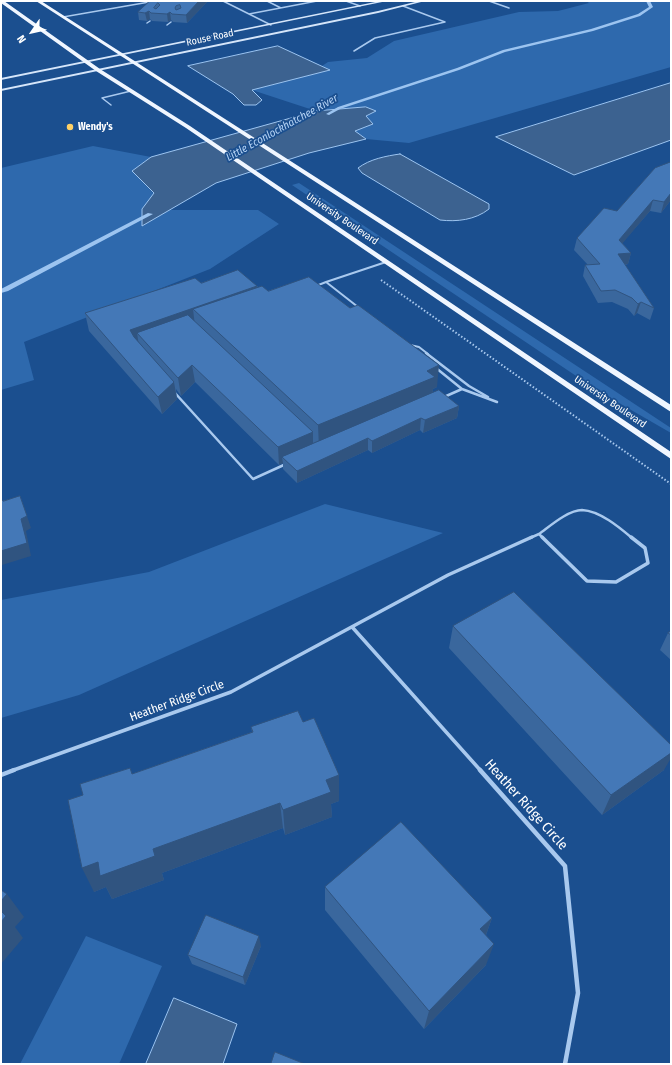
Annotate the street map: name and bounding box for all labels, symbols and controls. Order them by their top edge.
north arrow [12,12,52,52]
street label: Rouse Road [185,27,235,49]
text: N [14,33,29,45]
water label: Little Econlockhatchee River [224,92,340,164]
place label: Wendy's [78,121,113,133]
marker: Wendy's [65,122,75,132]
street label: University Boulevard [304,190,380,248]
street label: University Boulevard [572,373,648,431]
street label: Heather Ridge Circle [128,677,226,725]
street label: Heather Ridge Circle [481,756,571,854]

